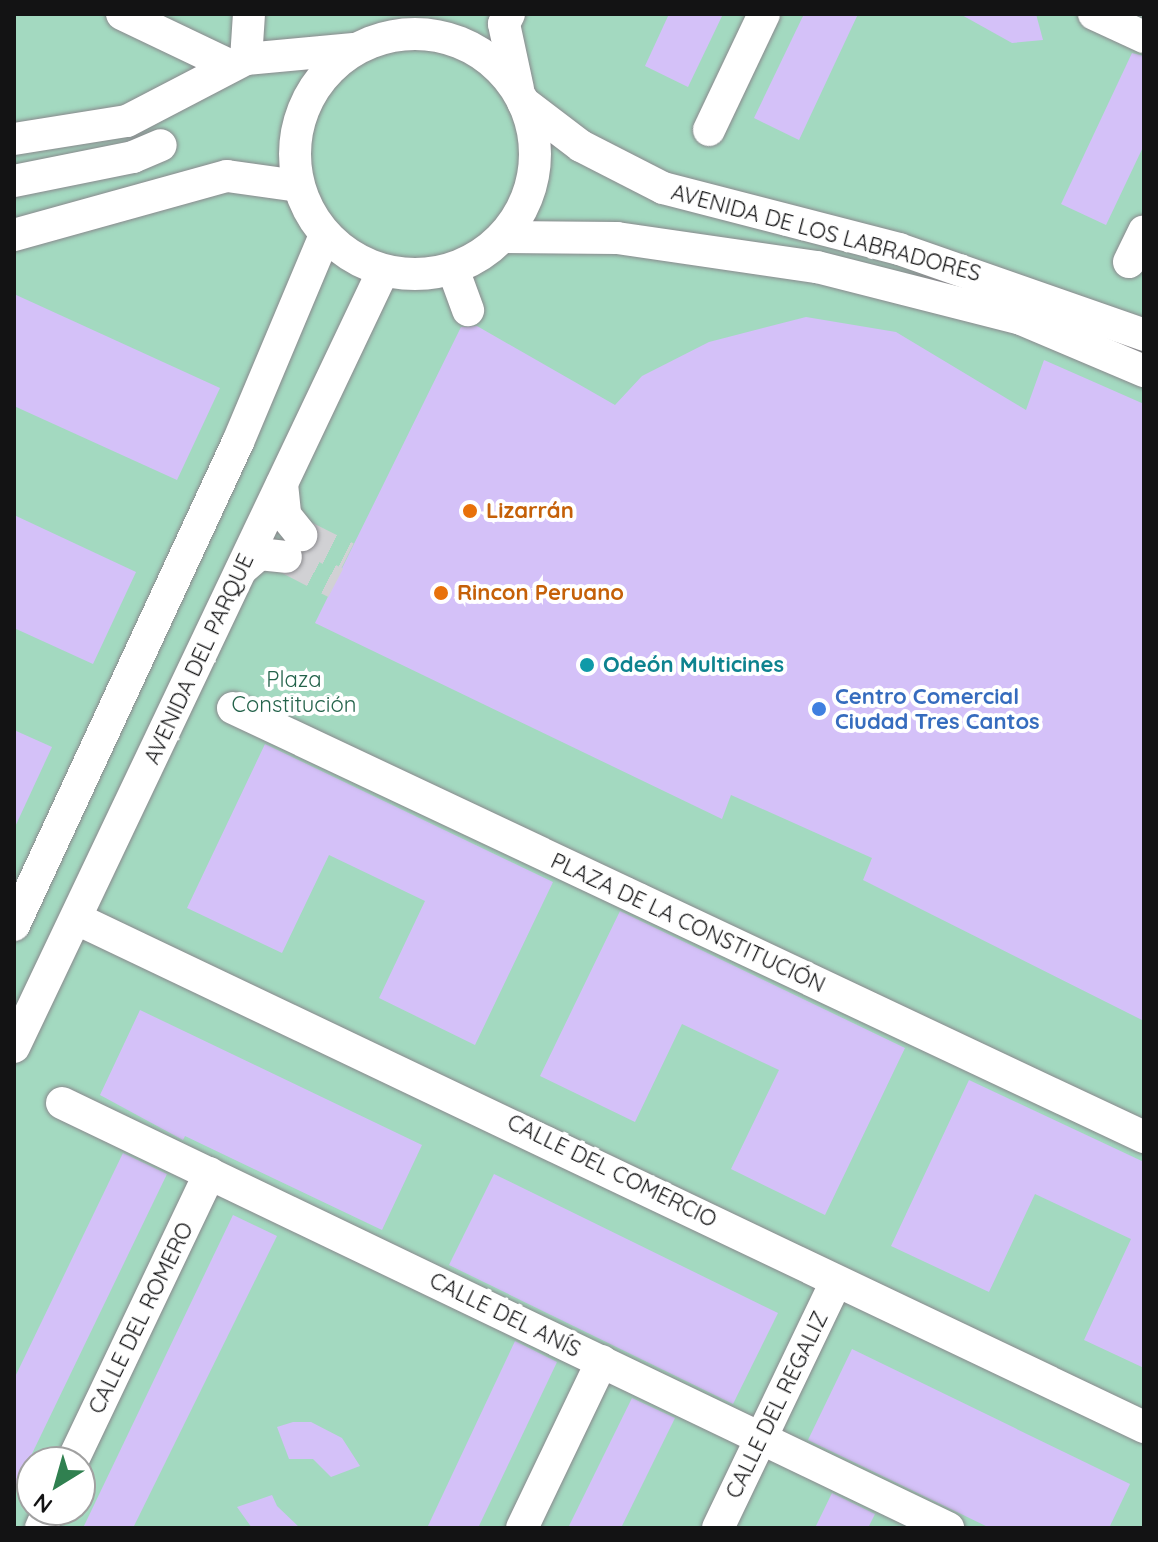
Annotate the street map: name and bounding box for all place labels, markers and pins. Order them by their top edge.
place label: Lizarrán [486,498,574,524]
marker: Lizarrán [461,502,479,520]
place label: Rincon Peruano [457,580,624,606]
marker: Rincon Peruano [432,584,450,602]
place label: Odeón Multicines [603,652,784,678]
marker: Odeón Multicines [578,656,596,674]
place label: Centro Comercial Ciudad Tres Cantos [835,683,1040,734]
marker: Centro Comercial Ciudad Tres Cantos [810,700,828,718]

